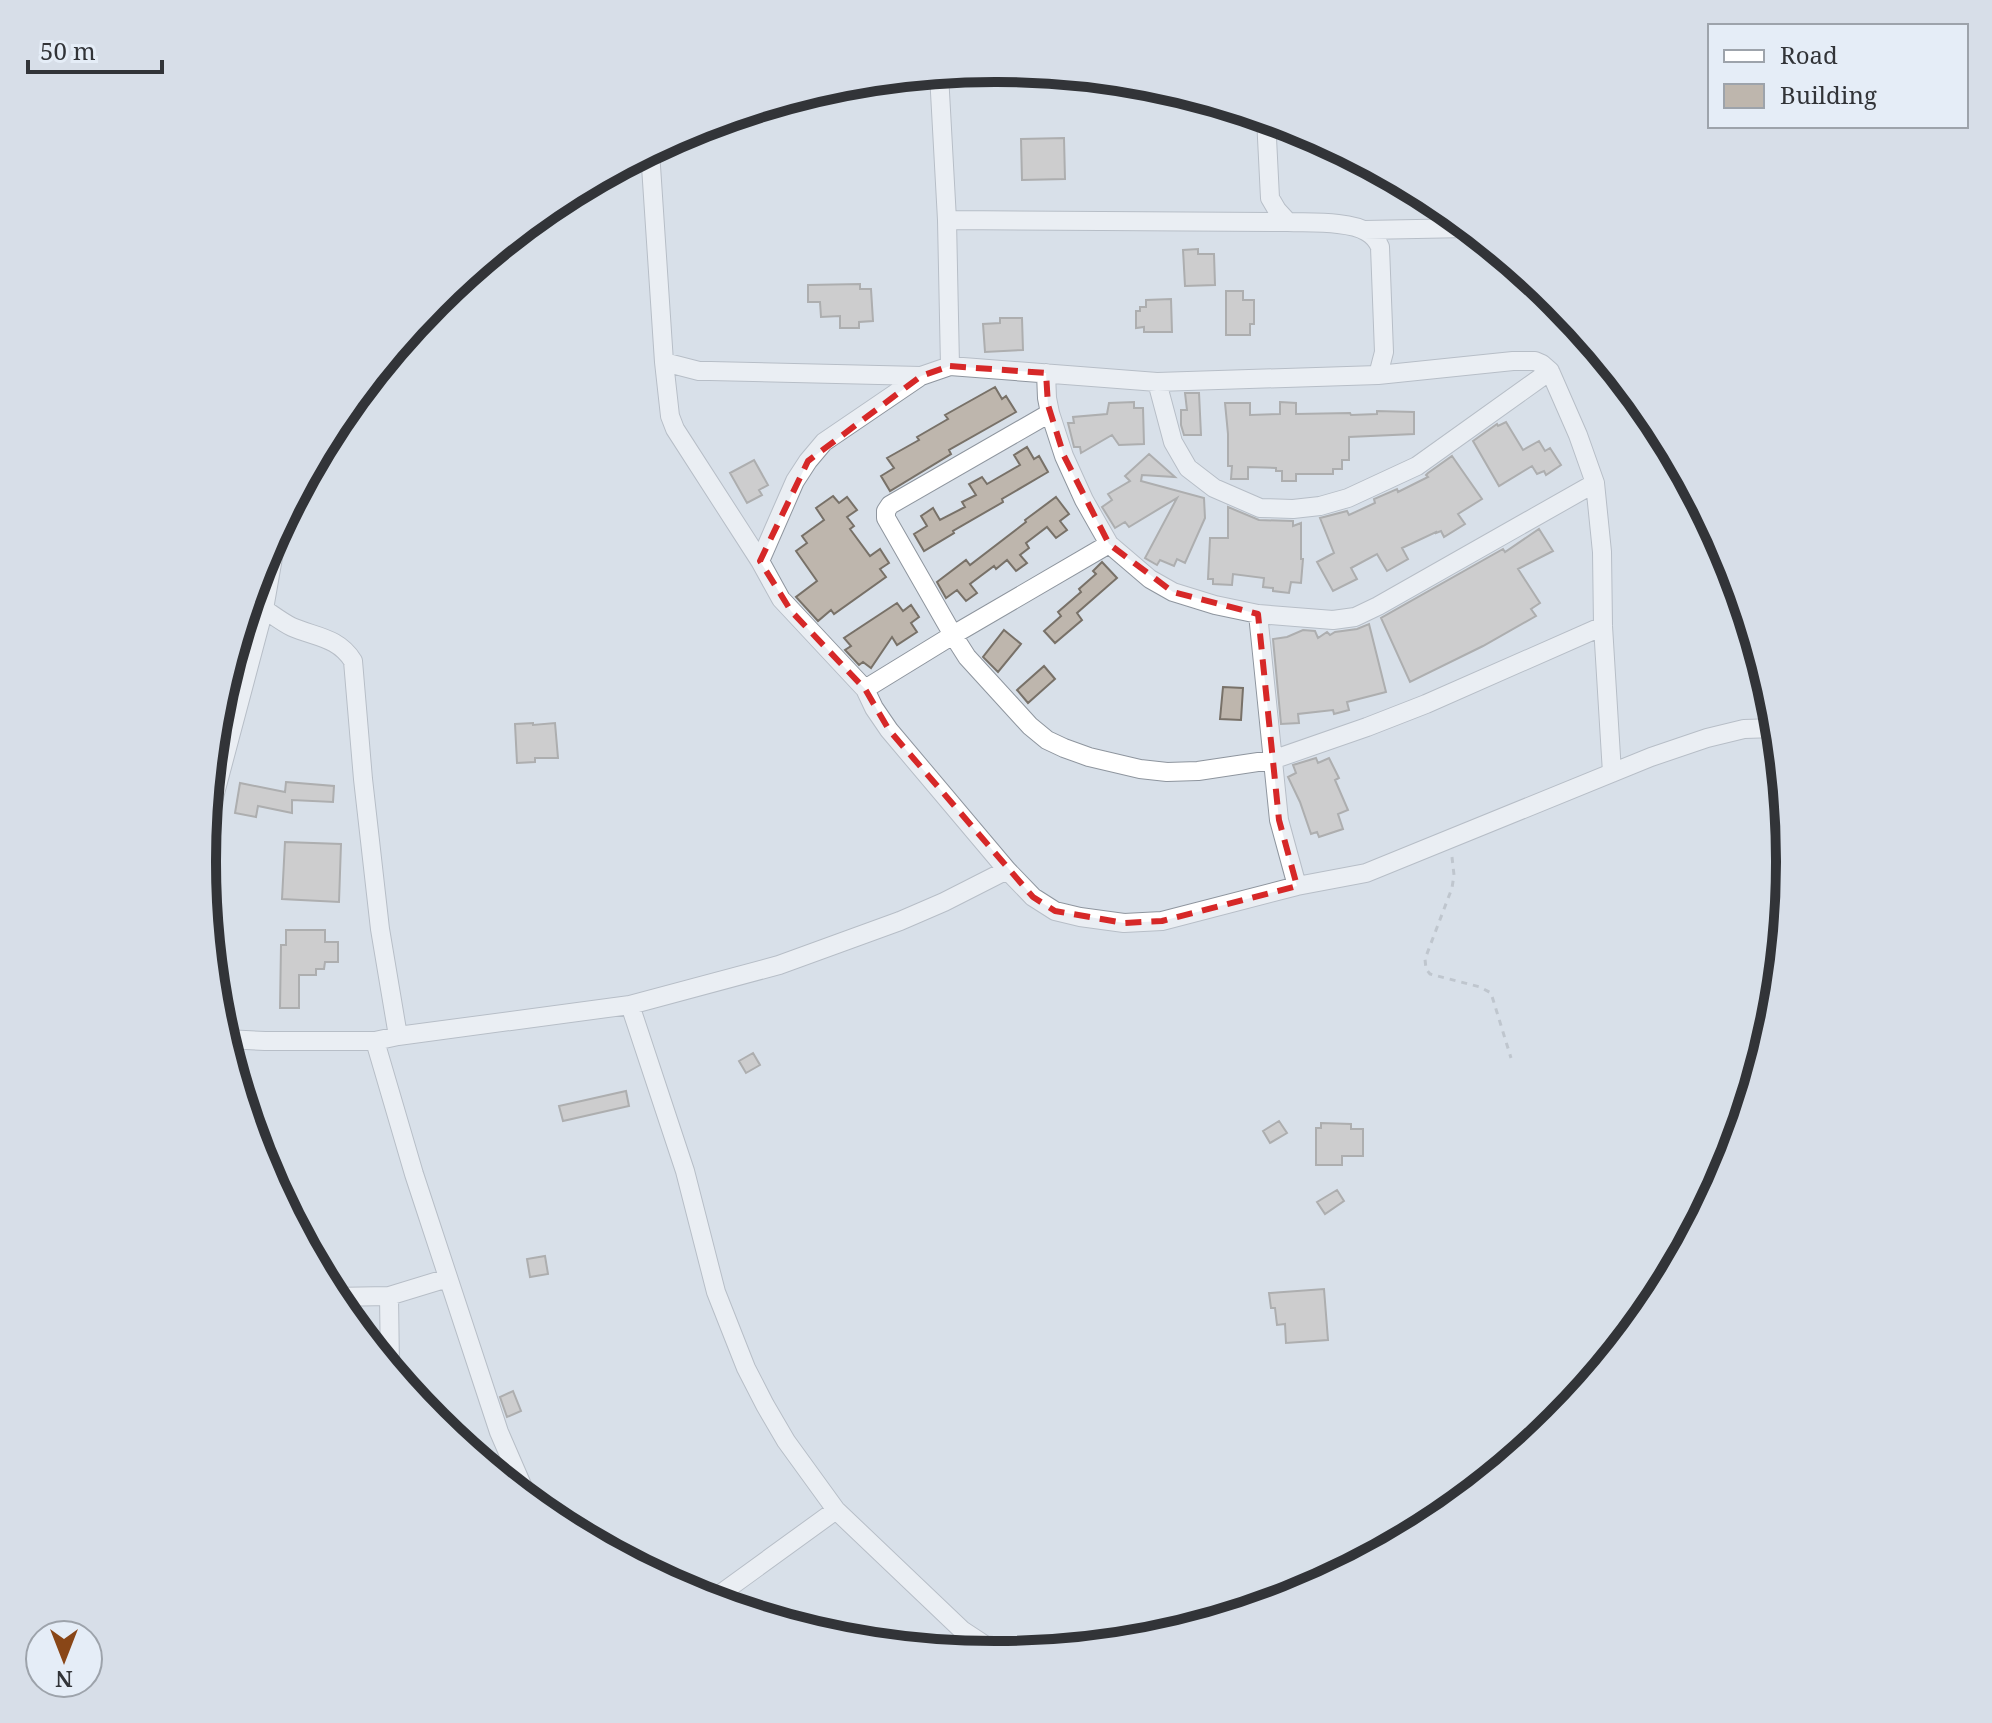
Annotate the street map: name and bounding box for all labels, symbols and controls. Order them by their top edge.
scale bar [28,24,162,74]
legend [1708,24,1968,128]
text: 50 m [40,34,96,67]
text: Road [1780,38,1838,71]
text: Building [1780,78,1877,111]
north arrow [24,1619,104,1699]
text: N [55,1665,73,1695]

